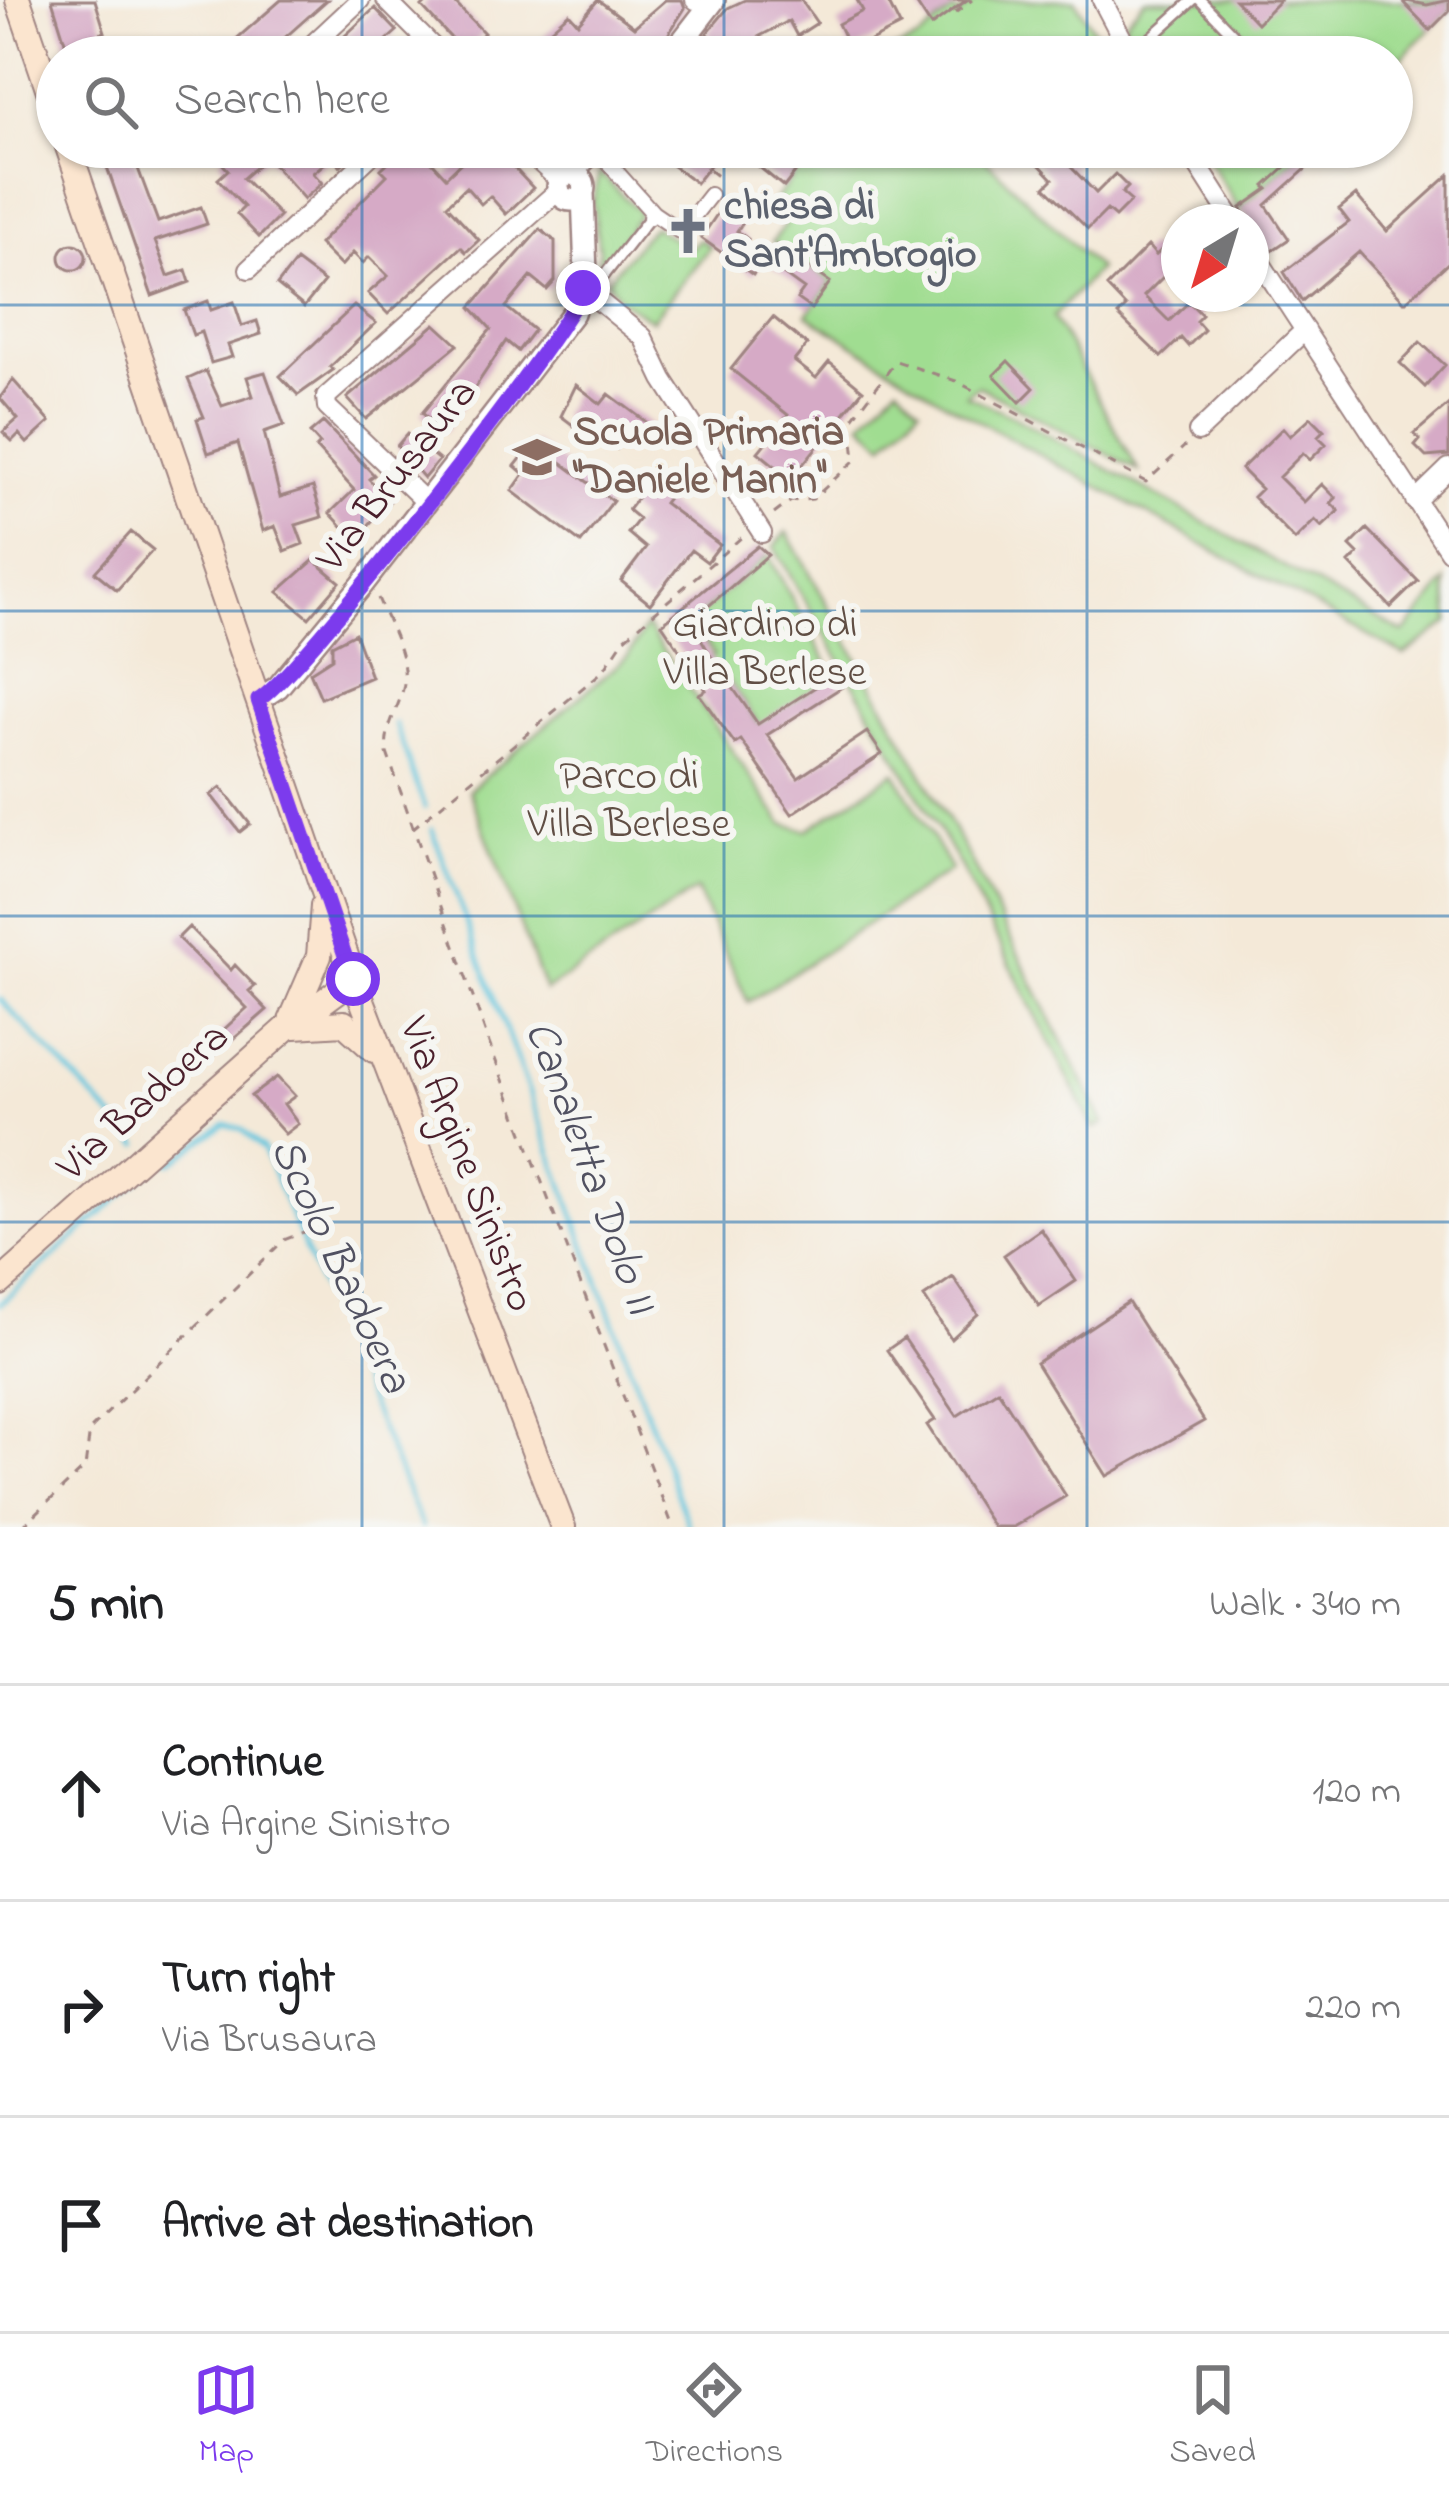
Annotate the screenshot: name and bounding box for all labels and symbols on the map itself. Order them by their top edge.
place label: chiesa di Sant'Ambrogio [724,177,977,287]
north arrow [1161,204,1269,312]
church icon: chiesa di Sant'Ambrogio [663,206,713,256]
route end [556,261,610,315]
street label: Via Brusaura [302,366,493,587]
place label: Scuola Primaria "Daniele Manin" [572,403,844,512]
school or university icon: Scuola Primaria "Daniele Manin" [512,432,562,482]
park label: Giardino di Villa Berlese [663,595,867,704]
park label: Parco di Villa Berlese [527,747,731,856]
route start [326,952,380,1006]
street label: Via Argine Sinistro [381,1008,550,1321]
street label: Via Badoera [44,1009,244,1198]
water label: Canaletta Dolo II [505,1012,673,1324]
water label: Scolo Badoera [251,1128,427,1405]

